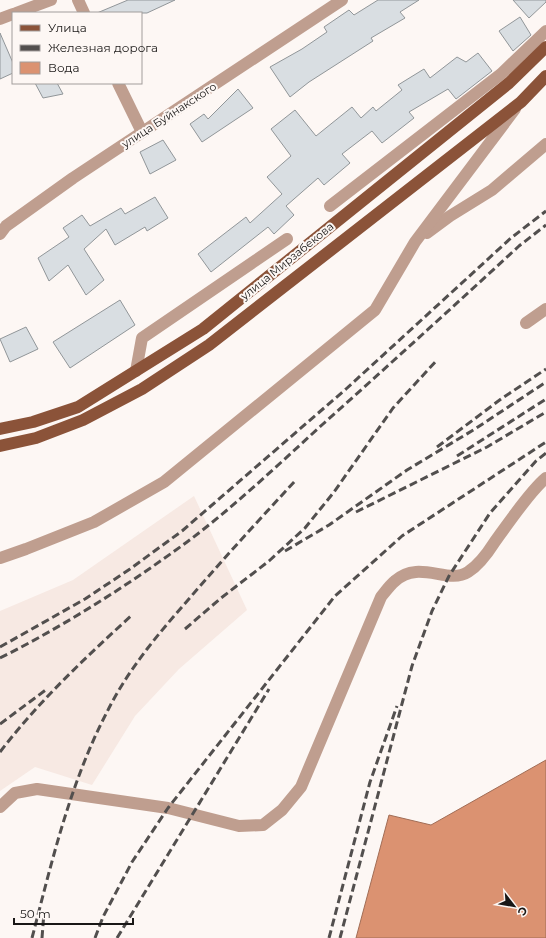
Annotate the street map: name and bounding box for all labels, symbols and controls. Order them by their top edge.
legend [12,12,142,84]
text: Улица [48,20,87,35]
text: Железная дорога [48,40,158,55]
text: Вода [48,60,79,75]
street label: улица Буйнакского [118,79,219,151]
street label: улица Мирзабекова [237,219,336,303]
north arrow [494,886,534,926]
scale bar [14,900,133,926]
text: С [515,904,531,918]
text: 50 m [20,906,51,921]

